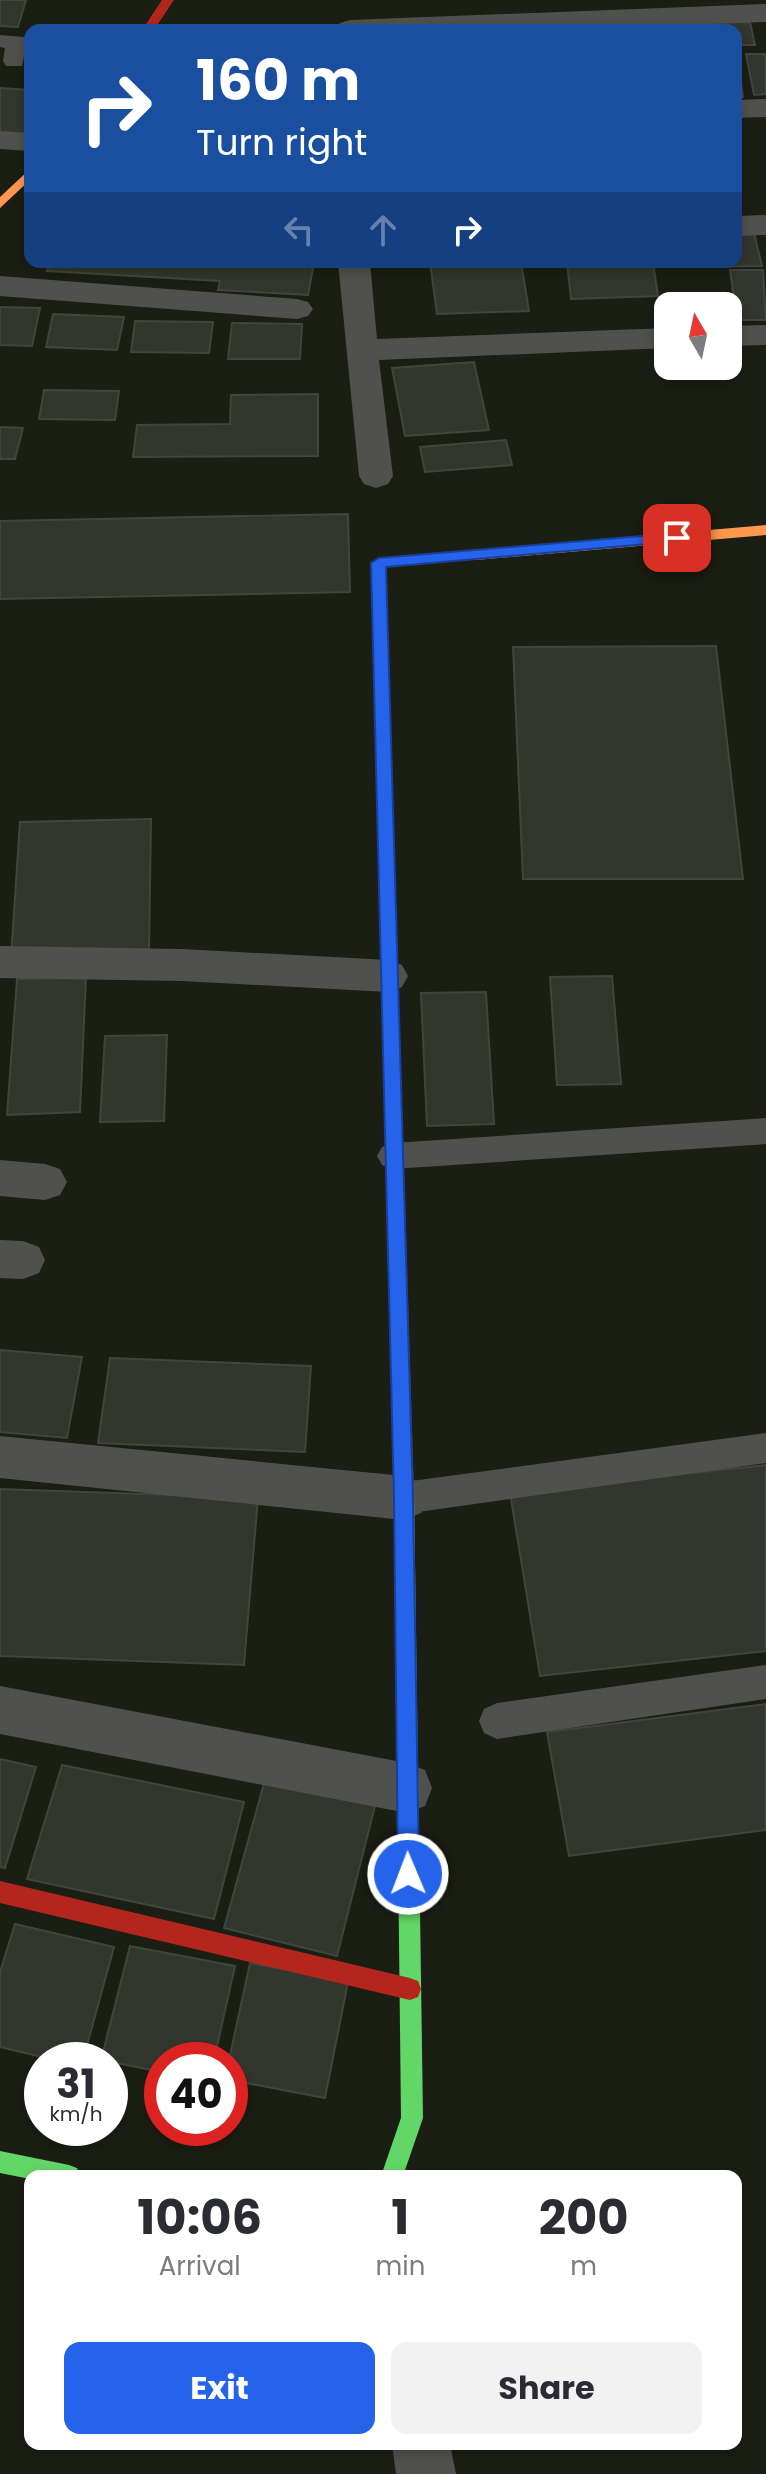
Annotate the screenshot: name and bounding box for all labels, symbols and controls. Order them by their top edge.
text: 160 m [196,41,360,120]
icon: right [64,56,168,160]
text: Turn right [196,117,367,168]
icon: left [277,208,321,252]
icon: ahead [361,208,405,252]
icon: right [445,208,489,252]
north arrow [654,292,742,380]
map controls [654,292,742,380]
pin [643,504,711,572]
icon: arrive [655,516,699,560]
position arrow [366,1832,450,1916]
speed limit sign: 40 [144,2042,248,2146]
text: 31 [56,2056,96,2112]
text: km/h [49,2100,103,2128]
text: 10:06 [137,2184,262,2251]
text: 1 [391,2184,409,2251]
text: 200 [539,2184,629,2251]
text: Arrival [159,2248,241,2284]
text: min [375,2248,425,2284]
text: m [570,2248,597,2284]
button: Exit [64,2342,375,2434]
button: Share [391,2342,702,2434]

